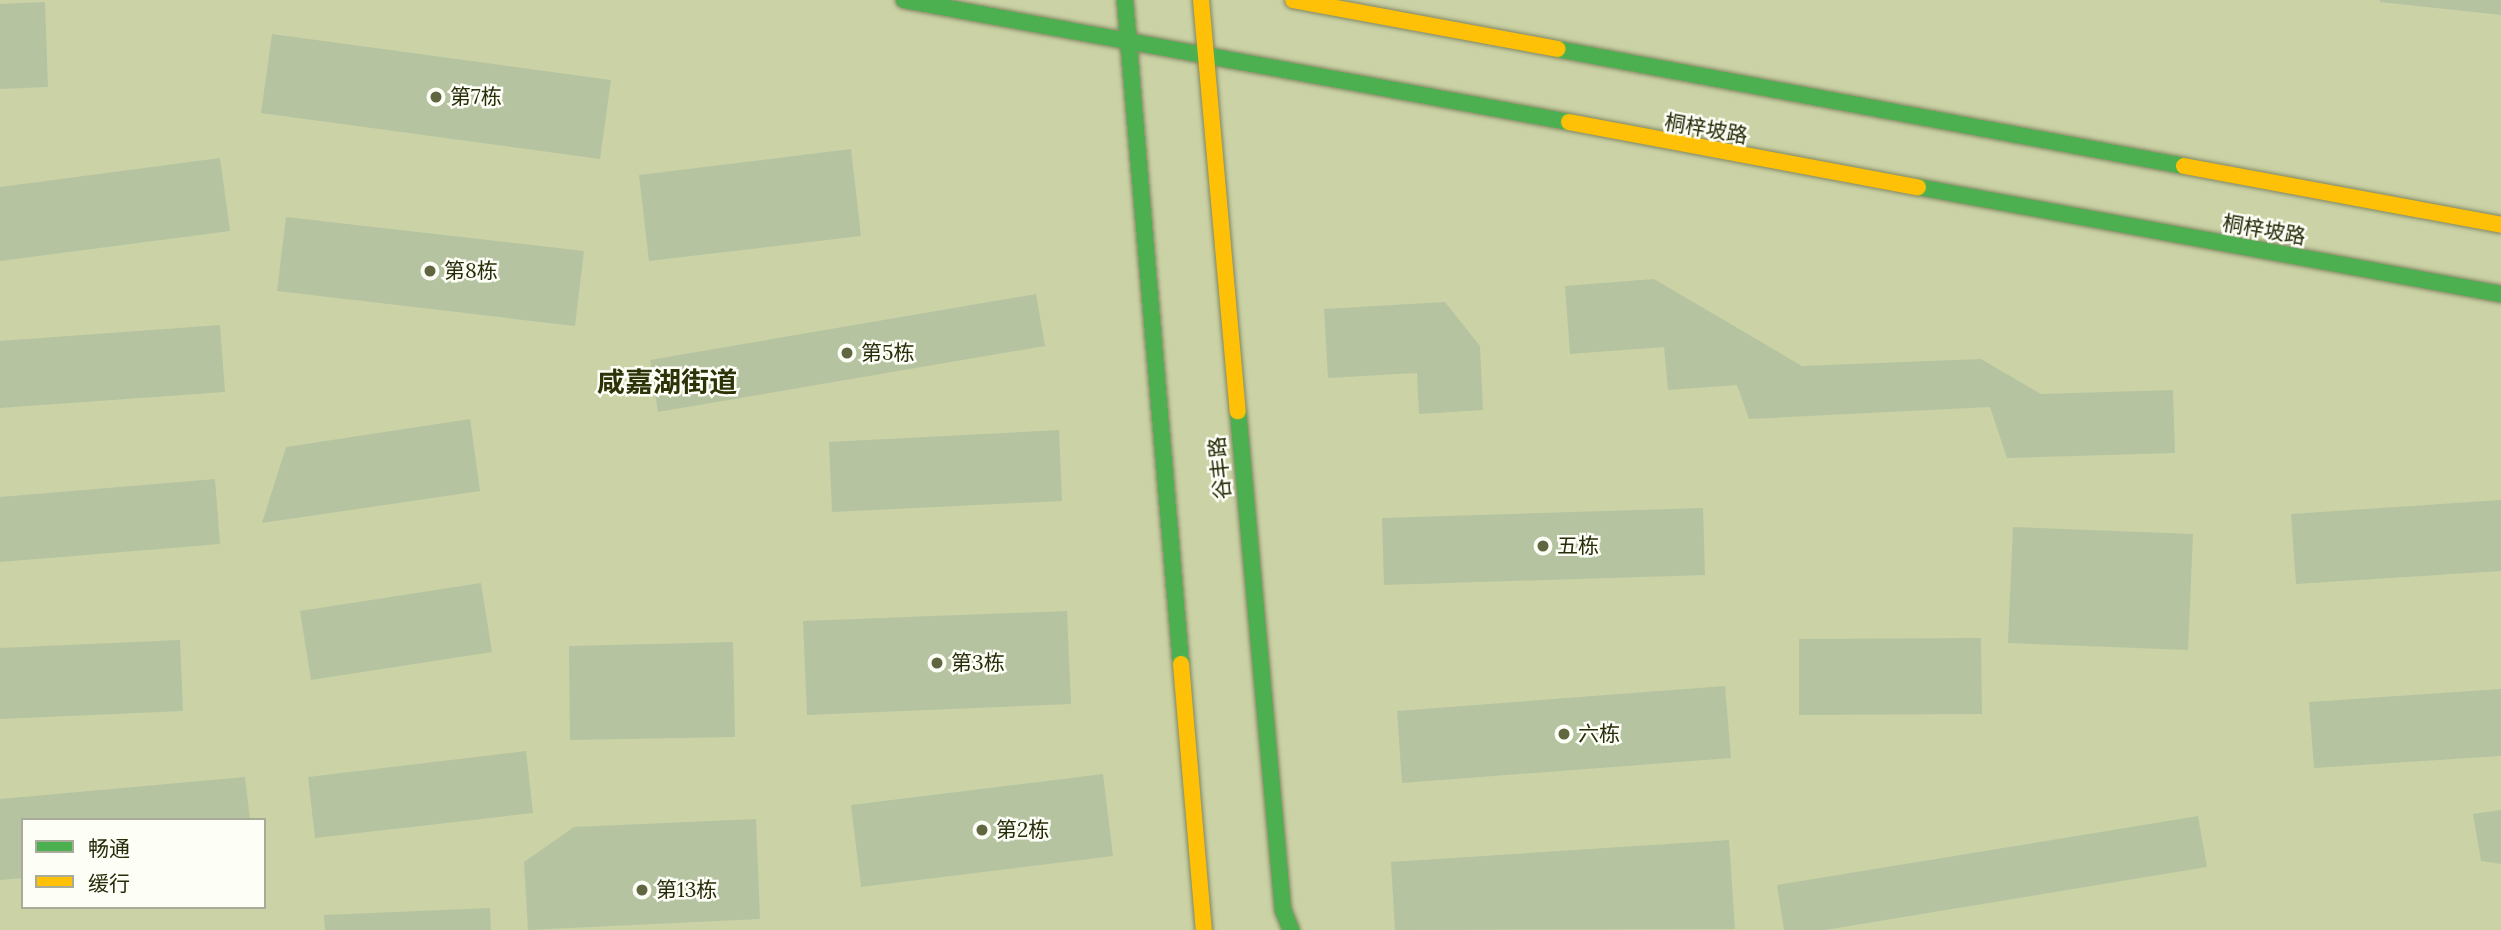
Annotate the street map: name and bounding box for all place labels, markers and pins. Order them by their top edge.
place label: 第7栋 [450,84,502,110]
marker: 第7栋 [428,89,444,105]
place label: 第8栋 [444,258,498,284]
marker: 第8栋 [422,263,438,279]
place label: 第5栋 [861,340,914,366]
marker: 第5栋 [839,345,855,361]
place label: 五栋 [1557,533,1599,559]
marker: 五栋 [1535,538,1551,554]
place label: 第3栋 [951,650,1005,676]
marker: 第3栋 [929,655,945,671]
place label: 六栋 [1578,721,1620,747]
marker: 六栋 [1556,726,1572,742]
place label: 第2栋 [996,817,1049,843]
marker: 第2栋 [974,822,990,838]
place label: 第13栋 [656,877,717,903]
marker: 第13栋 [634,882,650,898]

